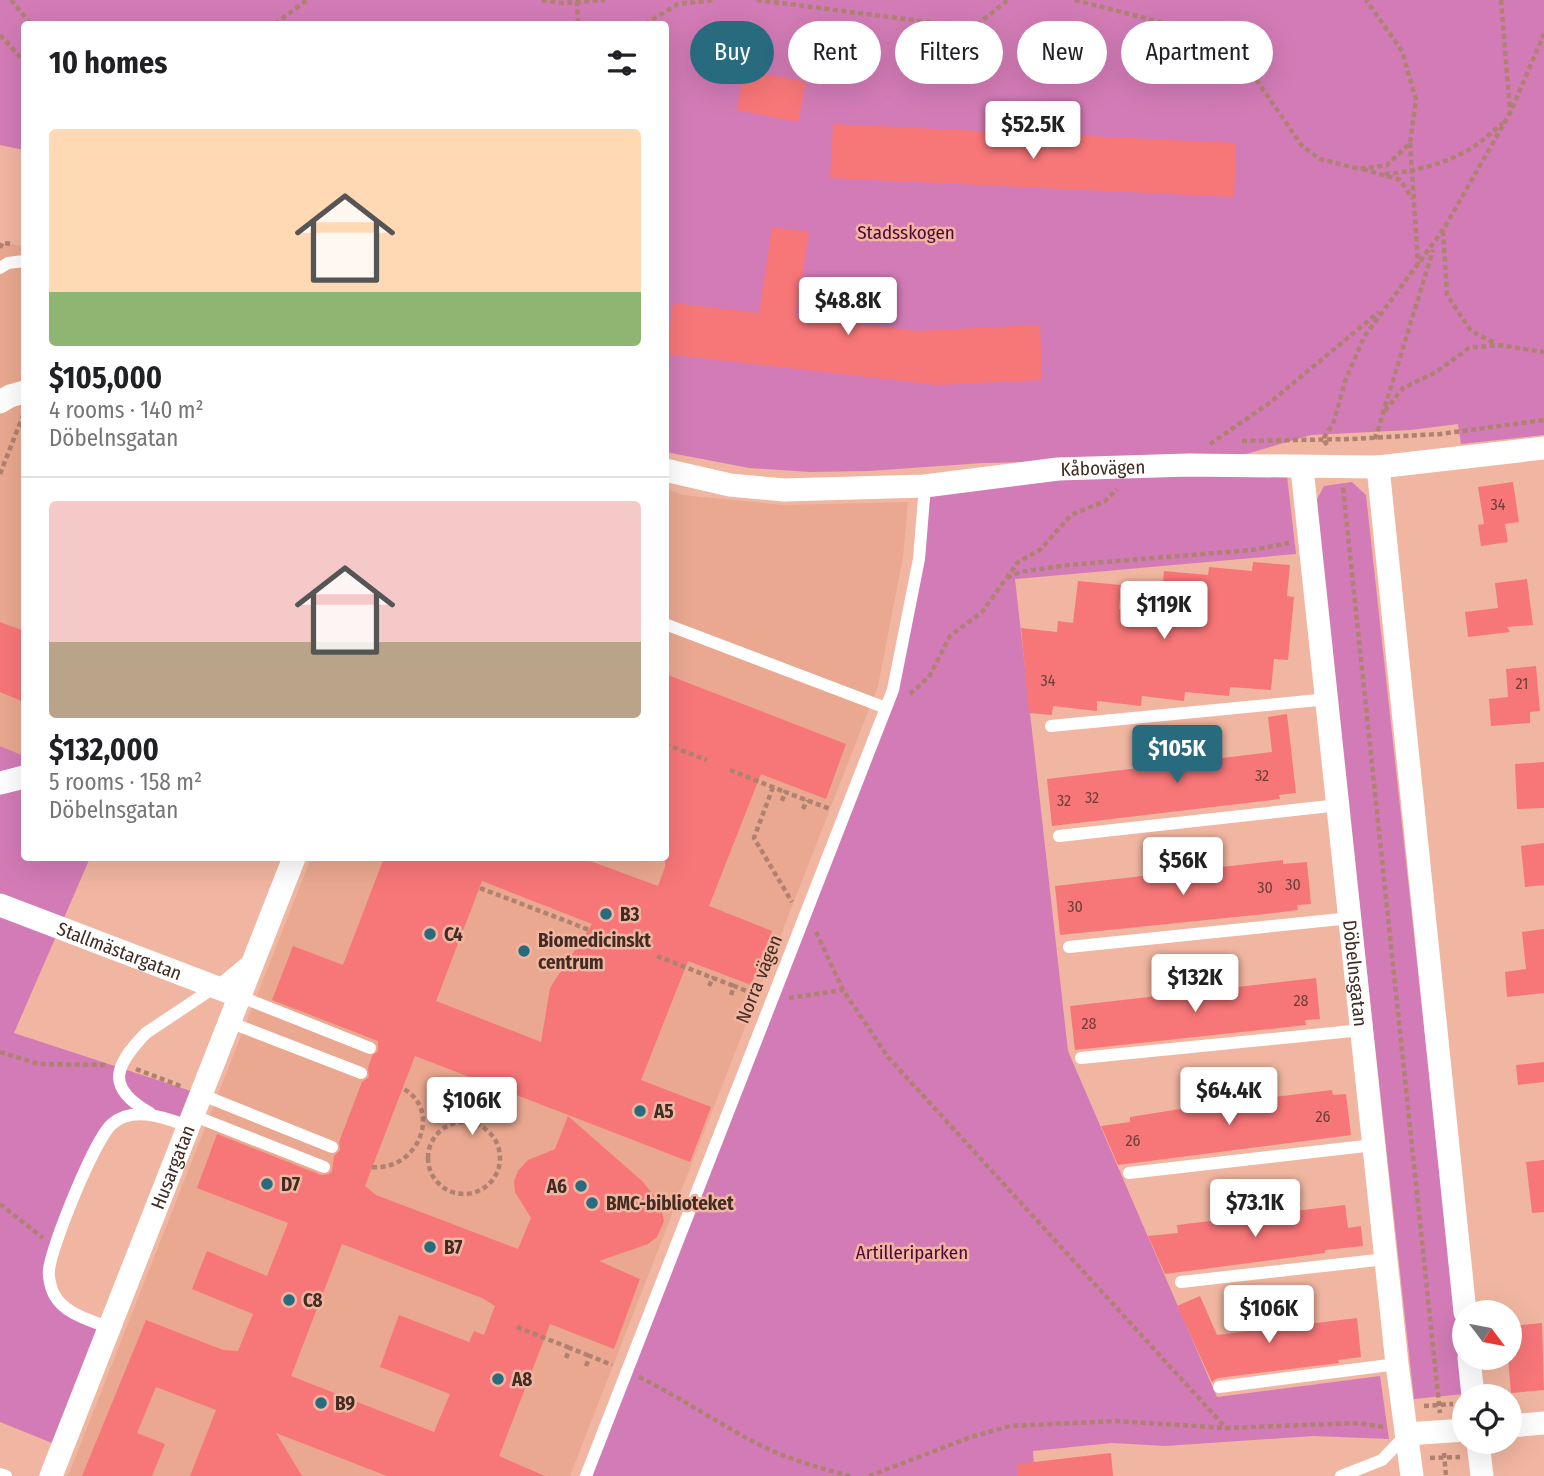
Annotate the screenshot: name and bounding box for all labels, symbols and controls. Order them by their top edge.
chip: Buy [690,21,774,84]
chip: Rent [788,21,881,84]
chip: Filters [895,21,1003,84]
chip: New [1017,21,1107,84]
chip: Apartment [1121,21,1273,84]
icon: filters [603,44,641,82]
text: 10 homes [49,45,167,81]
pin: $52.5K [976,102,1090,161]
text: $52.5K [1001,110,1065,138]
icon: home [282,175,408,301]
park label: Stadsskogen [857,221,955,244]
pin: $48.8K [791,278,905,337]
text: $48.8K [815,286,881,314]
text: $105,000 [49,360,162,396]
text: 4 rooms · 140 m² [49,396,204,424]
text: Döbelnsgatan [49,424,178,452]
street label: Kåbovägen [1060,455,1146,480]
house number: 34 [1491,495,1506,514]
icon: home [282,547,408,673]
pin: $119K [1115,582,1213,641]
text: $119K [1137,590,1191,618]
house number: 34 [1041,671,1056,690]
house number: 21 [1516,674,1528,693]
pin: $105K [1128,726,1226,785]
text: $132,000 [49,732,159,768]
text: $105K [1148,734,1206,762]
house number: 32 [1255,766,1269,785]
text: 5 rooms · 158 m² [49,768,202,796]
house number: 32 [1085,788,1099,807]
house number: 32 [1057,791,1071,810]
text: Döbelnsgatan [49,796,178,824]
pin: $56K [1142,838,1224,897]
text: $56K [1159,846,1207,874]
house number: 30 [1285,875,1301,894]
house number: 30 [1257,878,1273,897]
house number: 30 [1067,897,1083,916]
place label: B3 [620,903,640,926]
marker: B3 [598,906,614,922]
street label: Stallmästargatan [54,916,185,985]
street label: Döbelnsgatan [1338,919,1373,1028]
place label: C4 [444,923,463,946]
marker: C4 [422,926,438,942]
place label: Biomedicinskt centrum [538,929,651,974]
street label: Norra vägen [731,931,787,1027]
marker: Biomedicinskt centrum [516,943,532,959]
pin: $132K [1146,954,1244,1014]
text: $132K [1167,963,1223,991]
house number: 28 [1293,991,1309,1010]
house number: 28 [1081,1014,1097,1033]
pin: $64.4K [1172,1068,1286,1127]
text: $64.4K [1196,1076,1262,1104]
pin: $106K [423,1078,521,1137]
text: $106K [443,1086,501,1114]
place label: A5 [653,1100,674,1123]
marker: A5 [632,1103,648,1119]
house number: 26 [1316,1107,1331,1126]
street label: Husargatan [146,1122,199,1212]
house number: 26 [1126,1131,1141,1150]
place label: D7 [281,1173,300,1196]
place label: A6 [546,1175,567,1198]
marker: D7 [259,1176,275,1192]
marker: A6 [573,1178,589,1194]
pin: $73.1K [1198,1180,1312,1239]
text: $73.1K [1226,1188,1284,1216]
place label: BMC-biblioteket [606,1192,734,1215]
marker: BMC-biblioteket [584,1195,600,1211]
place label: B7 [444,1236,462,1259]
marker: B7 [422,1239,438,1255]
park label: Artilleriparken [856,1241,968,1264]
pin: $106K [1220,1286,1318,1345]
place label: C8 [303,1289,323,1312]
marker: C8 [281,1292,297,1308]
text: $106K [1240,1294,1298,1322]
north arrow [1452,1300,1522,1370]
map controls [1452,1300,1522,1454]
place label: A8 [511,1368,532,1391]
marker: A8 [490,1371,506,1387]
button: locate [1452,1384,1522,1454]
place label: B9 [335,1392,355,1415]
marker: B9 [313,1395,329,1411]

